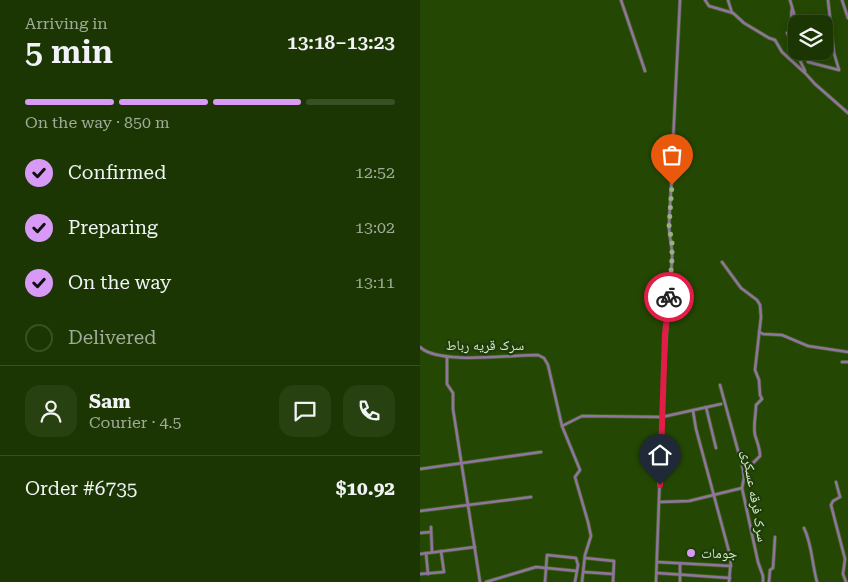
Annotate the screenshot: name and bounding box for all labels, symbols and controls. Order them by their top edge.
text: Arriving in [25,14,108,33]
map controls [788,15,833,60]
button: layers [788,15,833,60]
text: 13:18–13:23 [287,31,395,54]
text: 5 min [25,33,113,71]
text: On the way · 850 m [25,113,170,132]
pin [651,134,693,185]
icon: bag [658,141,686,169]
icon: check [25,159,53,187]
text: Confirmed [68,161,166,184]
text: 12:52 [355,163,395,182]
icon: check [25,214,53,242]
text: Preparing [68,216,158,239]
text: 13:02 [355,218,395,237]
icon: check [25,269,53,297]
text: On the way [68,271,171,294]
courier [644,272,694,322]
text: 13:11 [355,273,395,292]
icon: bike [655,283,683,311]
text: Delivered [68,326,156,349]
street label: سرک قریه رباط [446,337,524,354]
button: person [25,385,77,437]
button: chat [279,385,331,437]
button: phone [343,385,395,437]
text: Sam [89,390,131,413]
text: Courier · 4.5 [89,413,182,432]
pin [639,434,681,485]
icon: home [646,441,674,469]
street label: سرک فرقه عسکری [738,449,771,543]
text: Order #6735 [25,477,137,500]
text: $10.92 [336,477,395,500]
place label: جومات [701,545,737,562]
marker: جومات [685,547,697,559]

